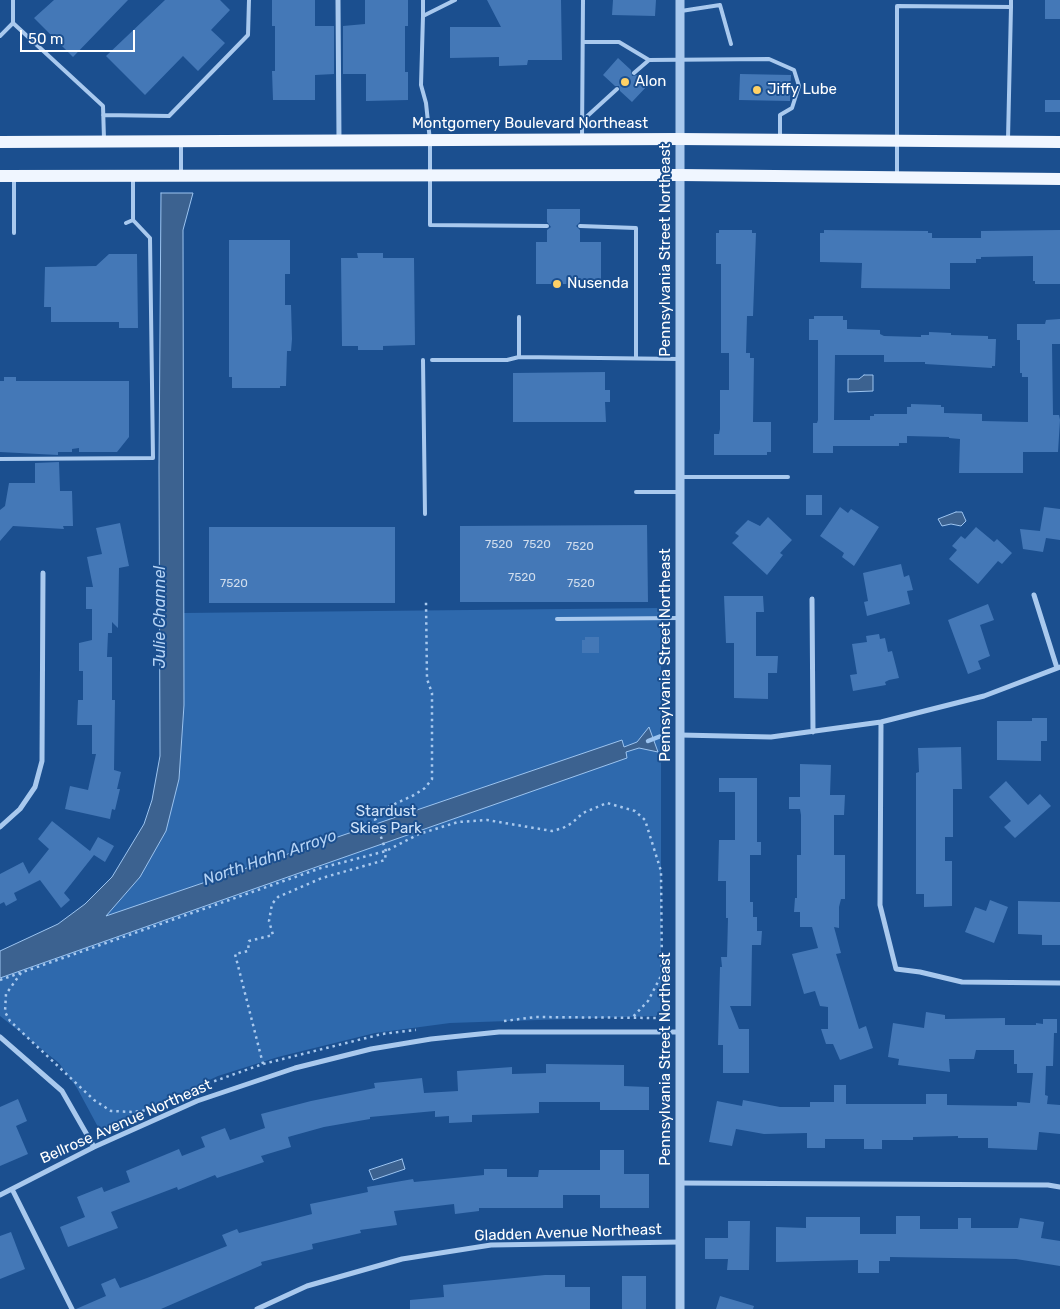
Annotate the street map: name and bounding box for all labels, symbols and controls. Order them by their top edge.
scale bar [22,20,138,52]
text: 50 m [28,30,63,48]
place label: Alon [635,73,666,91]
marker: Alon [619,76,631,88]
place label: Jiffy Lube [767,81,837,99]
marker: Jiffy Lube [751,84,763,96]
street label: Montgomery Boulevard Northeast [412,115,648,133]
street label: Pennsylvania Street Northeast [657,143,675,357]
place label: Nusenda [567,275,629,293]
marker: Nusenda [551,278,563,290]
house number: 7520 [485,538,513,552]
house number: 7520 [523,538,551,552]
house number: 7520 [566,540,594,554]
street label: Pennsylvania Street Northeast [657,548,675,762]
water label: Julie Channel [150,566,170,668]
house number: 7520 [508,571,536,585]
house number: 7520 [220,577,248,591]
house number: 7520 [567,577,595,591]
park label: Stardust Skies Park [350,803,422,838]
water label: North Hahn Arroyo [201,826,339,890]
street label: Pennsylvania Street Northeast [657,952,675,1166]
street label: Bellrose Avenue Northeast [38,1076,214,1168]
street label: Gladden Avenue Northeast [474,1221,662,1245]

